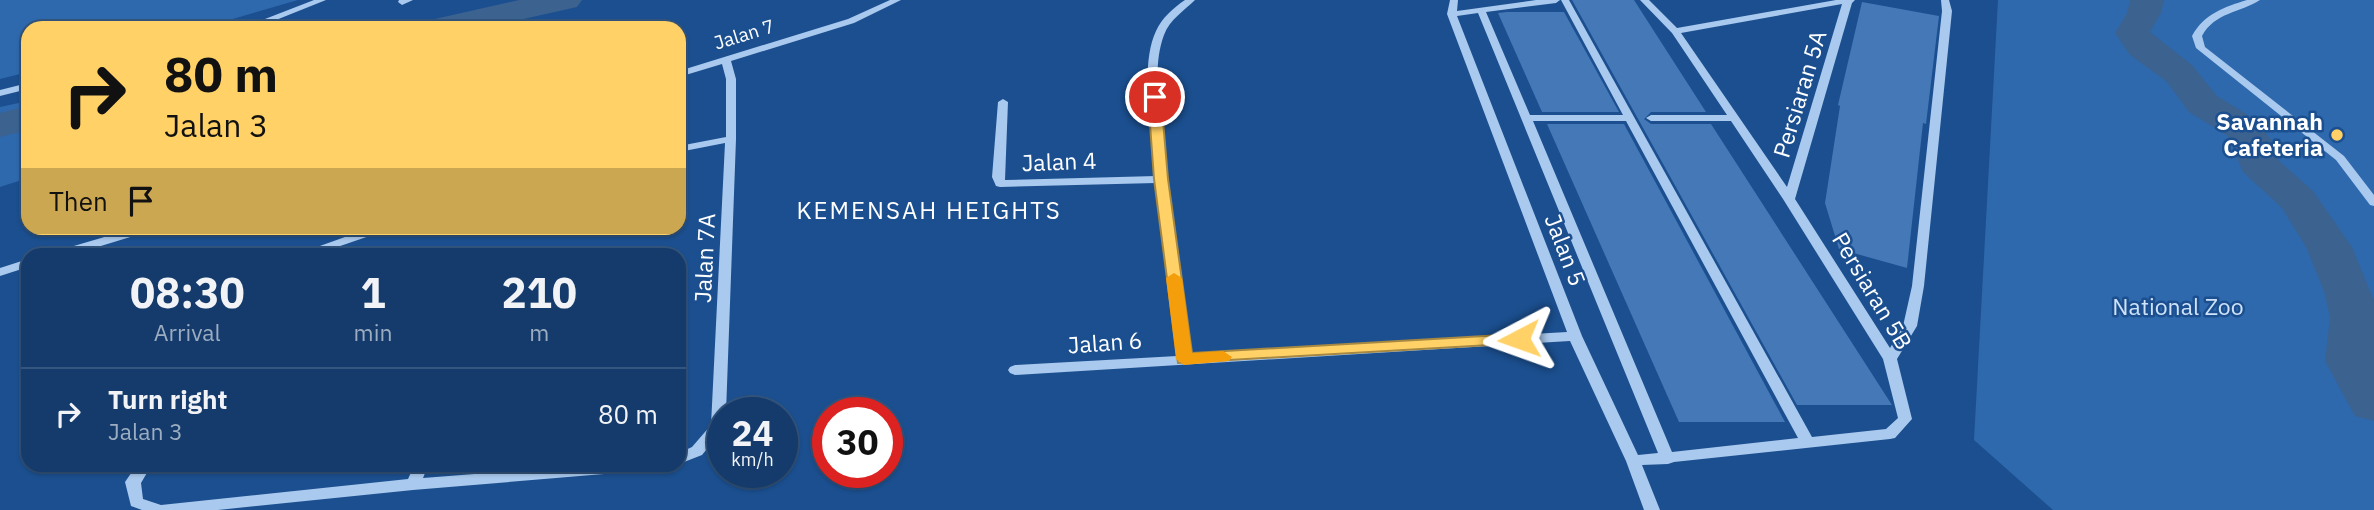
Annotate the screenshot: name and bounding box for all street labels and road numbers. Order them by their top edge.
street label: Jalan 7 [711,13,777,55]
street label: Persiaran 5A [1765,26,1833,161]
street label: Jalan 4 [1021,145,1097,177]
street label: Jalan 5 [1539,209,1593,290]
street label: Jalan 7A [687,212,721,303]
street label: Persiaran 5B [1826,226,1920,355]
street label: Jalan 6 [1067,324,1143,360]

